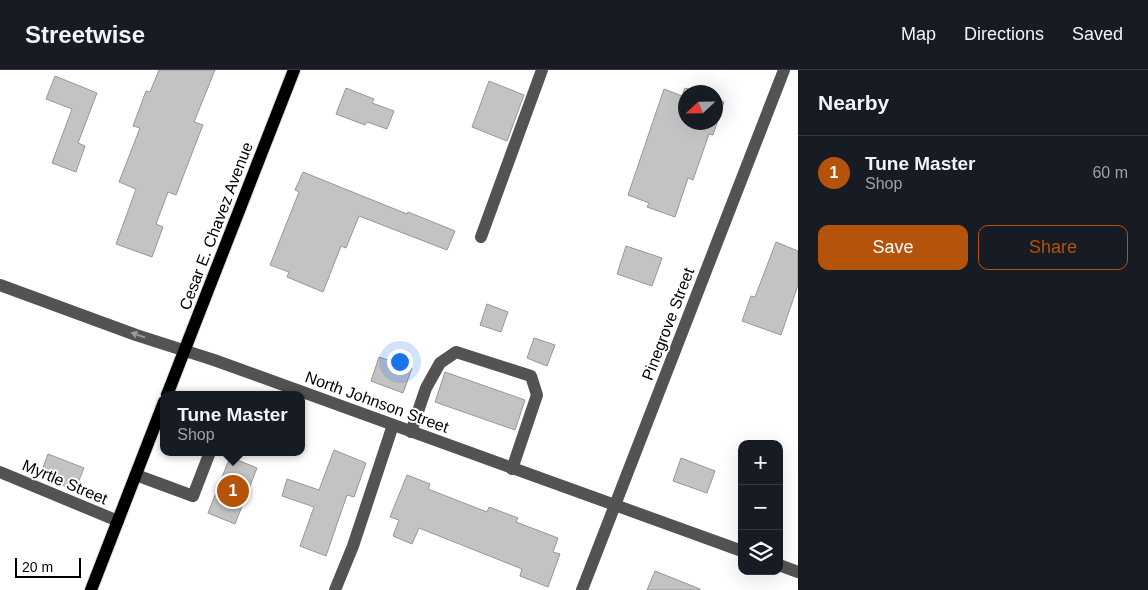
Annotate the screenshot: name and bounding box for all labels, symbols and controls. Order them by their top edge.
text: Streetwise [25,21,145,48]
text: Map [901,24,936,44]
text: Directions [964,24,1044,44]
text: Saved [1072,24,1123,44]
north arrow [678,85,723,130]
text: Nearby [818,91,889,114]
street label: Cesar E. Chavez Avenue [176,140,256,312]
text: Tune Master [865,153,976,174]
text: 1 [830,164,838,181]
text: 60 m [1092,164,1128,181]
text: Shop [865,175,902,192]
button: Save [818,225,968,270]
button: Share [978,225,1128,270]
street label: Pinegrove Street [639,265,697,383]
one-way arrow [131,331,146,338]
your location [387,349,413,375]
street label: North Johnson Street [303,368,451,436]
popup [160,391,305,456]
text: Tune Master [177,404,288,425]
text: Shop [177,426,215,443]
map controls [738,440,783,575]
button: + [738,440,783,485]
street label: Myrtle Street [20,456,111,508]
pin: 1 [217,472,249,510]
button: − [738,485,783,530]
button: layers [738,530,783,575]
scale bar [15,555,81,578]
text: 20 m [22,559,53,575]

